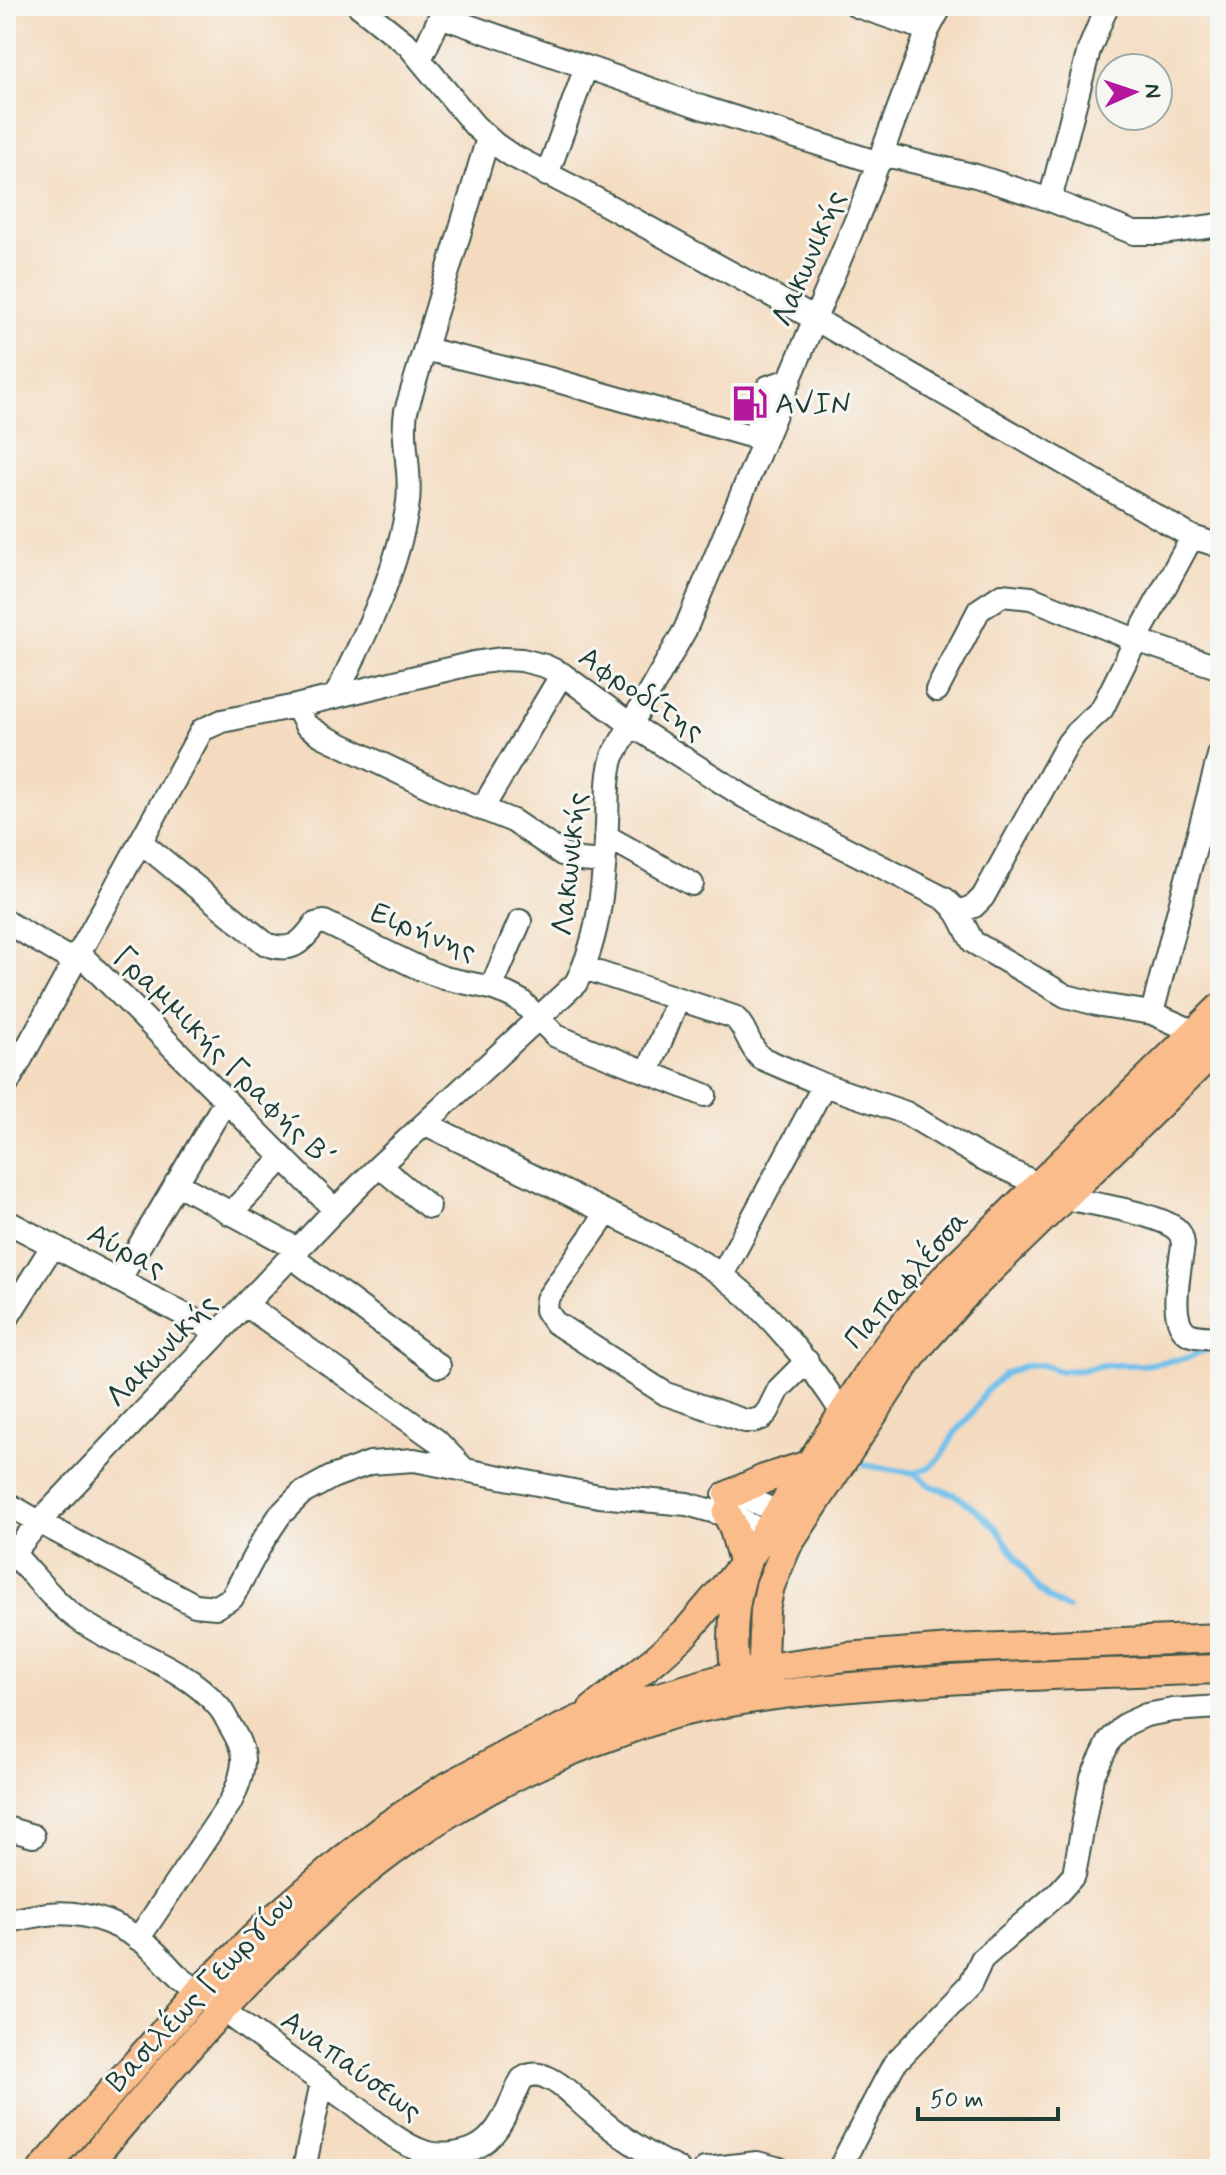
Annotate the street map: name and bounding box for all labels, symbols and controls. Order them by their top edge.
north arrow [1094,52,1174,132]
text: N [1138,83,1166,99]
street label: Λακωνικής [763,184,856,333]
fuel station icon: AVIN [730,384,768,422]
place label: AVIN [775,385,851,424]
street label: Αφροδίτης [571,638,712,751]
street label: Λακωνικής [544,790,597,938]
street label: Ειρήνης [365,894,482,971]
street label: Γραμμικής Γραφής Β΄ [104,938,350,1184]
street label: Παπαφλέσσα [836,1202,979,1358]
street label: Αύρας [80,1215,172,1288]
street label: Λακωνικής [98,1286,226,1417]
street label: Βασιλέως Γεωργίου [98,1883,304,2101]
street label: Αναπαύσεως [272,2002,430,2131]
scale bar [918,2071,1058,2121]
text: 50 m [930,2085,984,2116]

